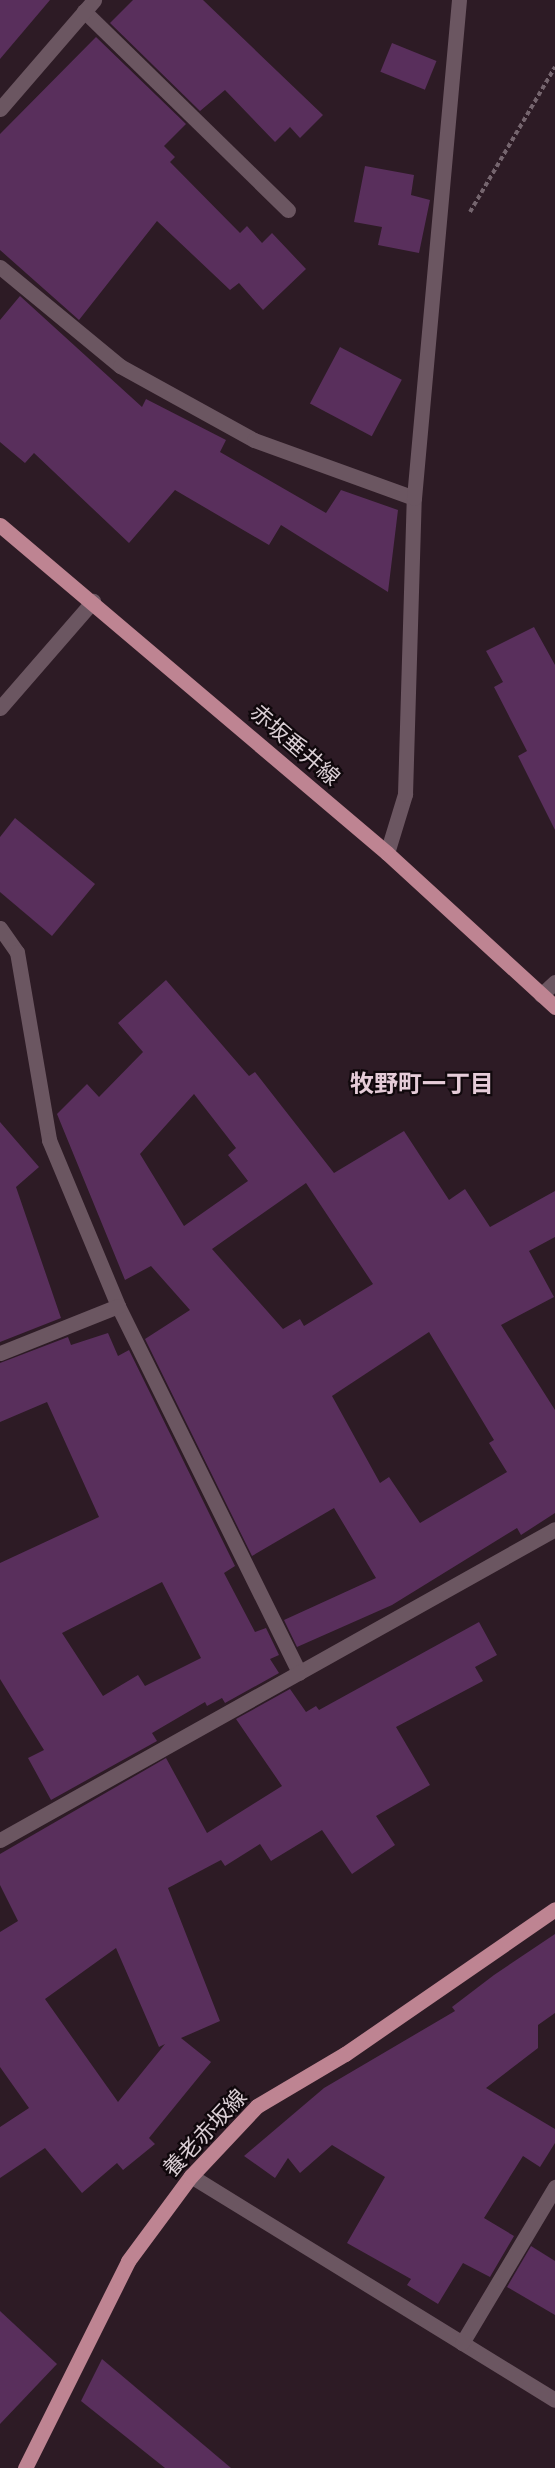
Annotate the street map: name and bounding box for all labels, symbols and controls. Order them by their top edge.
street label: 赤坂垂井線 [245,699,345,791]
district label: 牧野町一丁目 [350,1071,494,1099]
street label: 養老赤坂線 [158,2084,252,2182]

